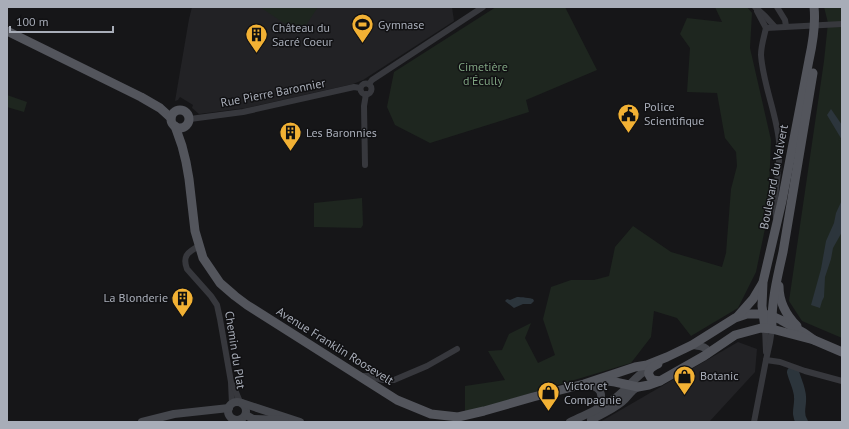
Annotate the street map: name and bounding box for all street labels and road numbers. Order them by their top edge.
street label: Rue Pierre Baronnier [219,75,326,110]
street label: Boulevard du Valvert [756,123,791,231]
street label: Avenue Franklin Roosevelt [274,303,397,388]
street label: Chemin du Plat [222,310,249,390]

